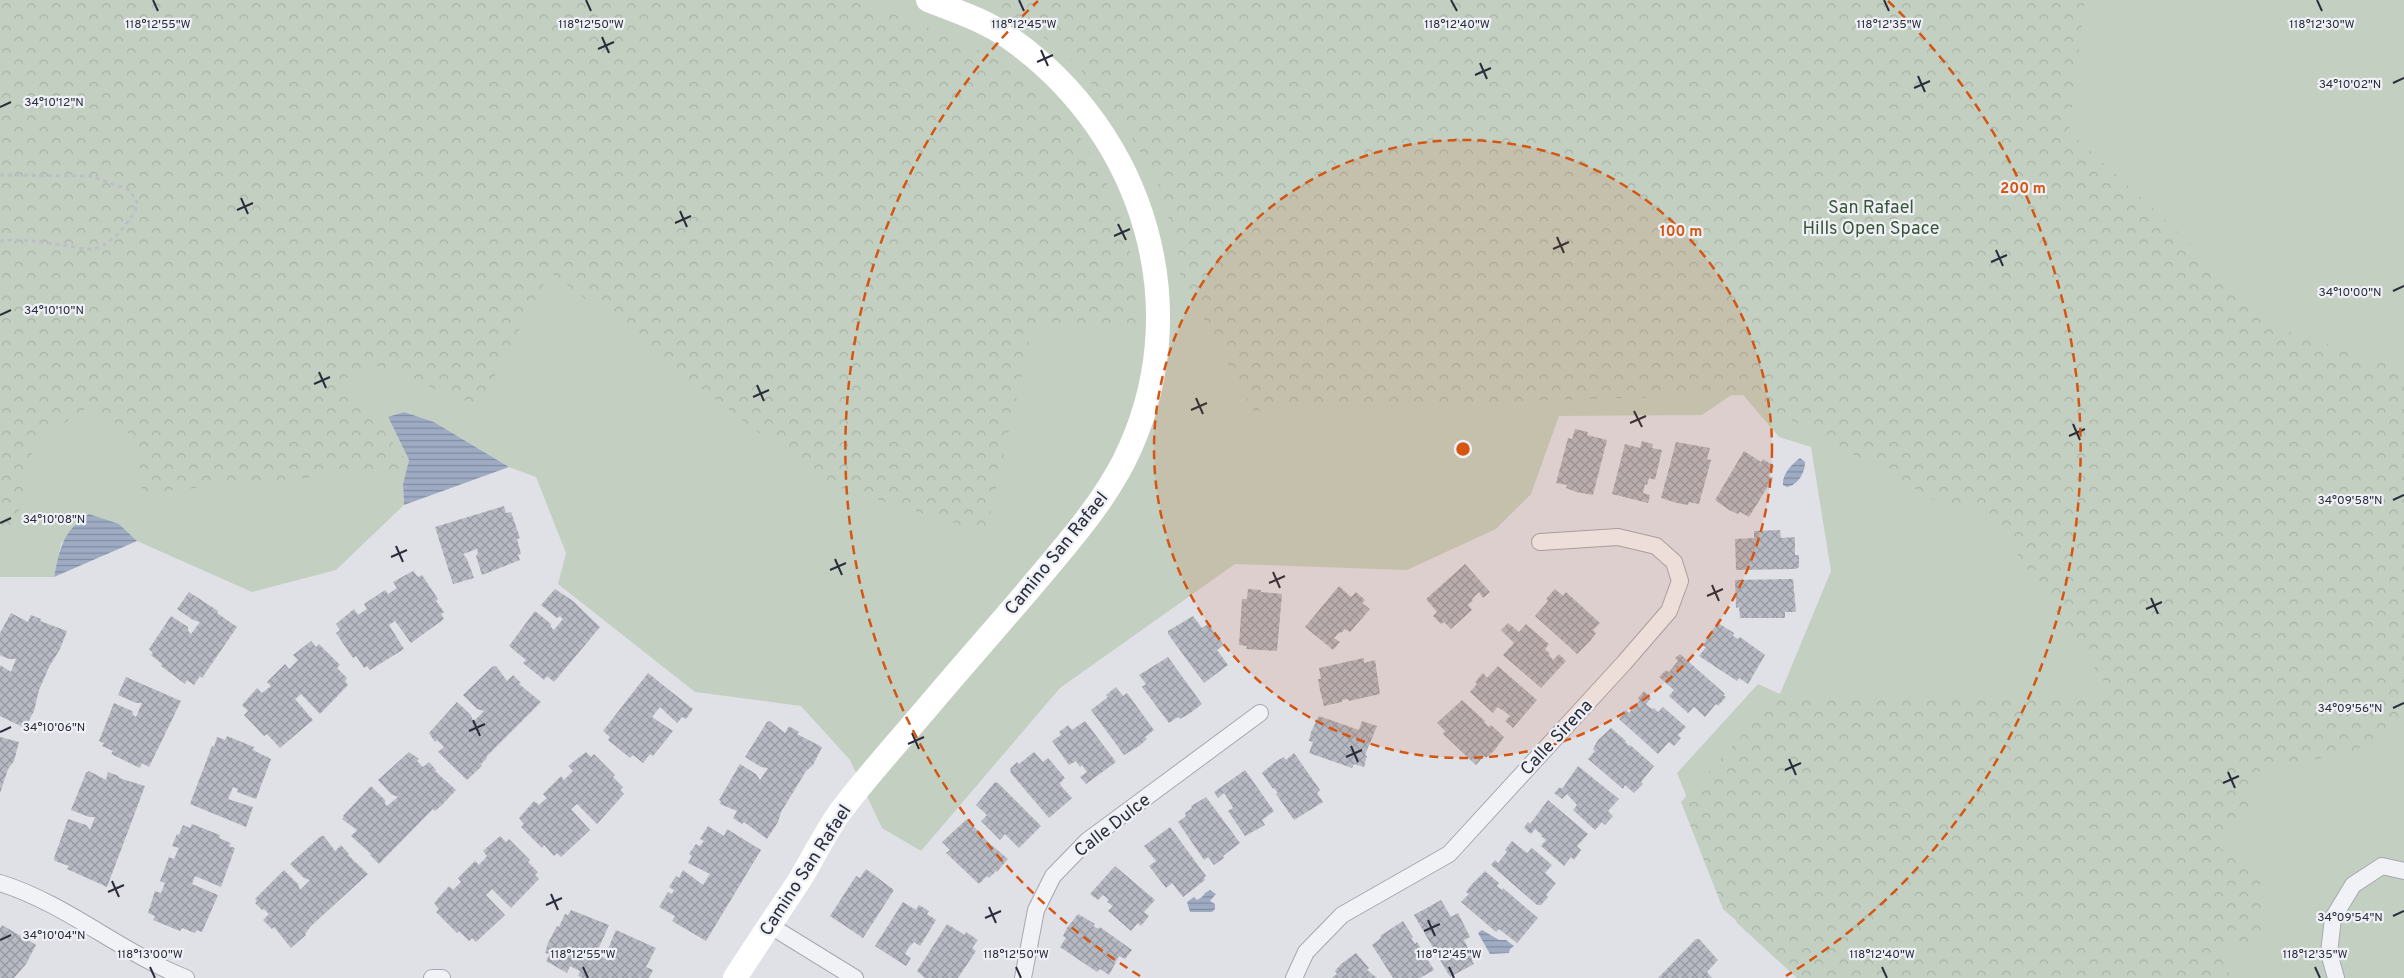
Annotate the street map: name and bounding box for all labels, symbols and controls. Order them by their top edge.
text: 118°12'55"W [125,17,191,33]
text: 118°12'50"W [558,17,624,33]
text: 118°12'45"W [991,17,1057,33]
text: 118°12'40"W [1424,17,1490,33]
text: 118°12'35"W [1856,17,1922,33]
text: 118°12'30"W [2289,17,2355,33]
text: 34°10'02"N [2319,77,2381,93]
text: 34°10'12"N [24,95,84,111]
text: 200 m [2000,180,2046,199]
park label: San Rafael Hills Open Space [1803,197,1939,241]
text: 100 m [1660,223,1702,242]
text: 34°10'00"N [2319,285,2381,301]
text: 34°10'10"N [24,303,84,319]
centre of rings [1454,440,1472,458]
street label: Camino San Rafael [1000,488,1114,620]
text: 34°09'58"N [2317,493,2383,509]
text: 34°10'08"N [23,512,85,528]
street label: Calle Sirena [1516,695,1598,781]
text: 34°09'56"N [2318,701,2382,717]
text: 34°10'06"N [23,720,85,736]
street label: Calle Dulce [1070,789,1156,863]
street label: Camino San Rafael [755,801,857,941]
text: 34°09'54"N [2317,910,2383,926]
text: 34°10'04"N [23,928,85,944]
text: 118°13'00"W [117,947,183,963]
text: 118°12'55"W [550,947,616,963]
text: 118°12'50"W [983,947,1049,963]
text: 118°12'45"W [1416,947,1482,963]
text: 118°12'40"W [1849,947,1915,963]
text: 118°12'35"W [2282,947,2348,963]

